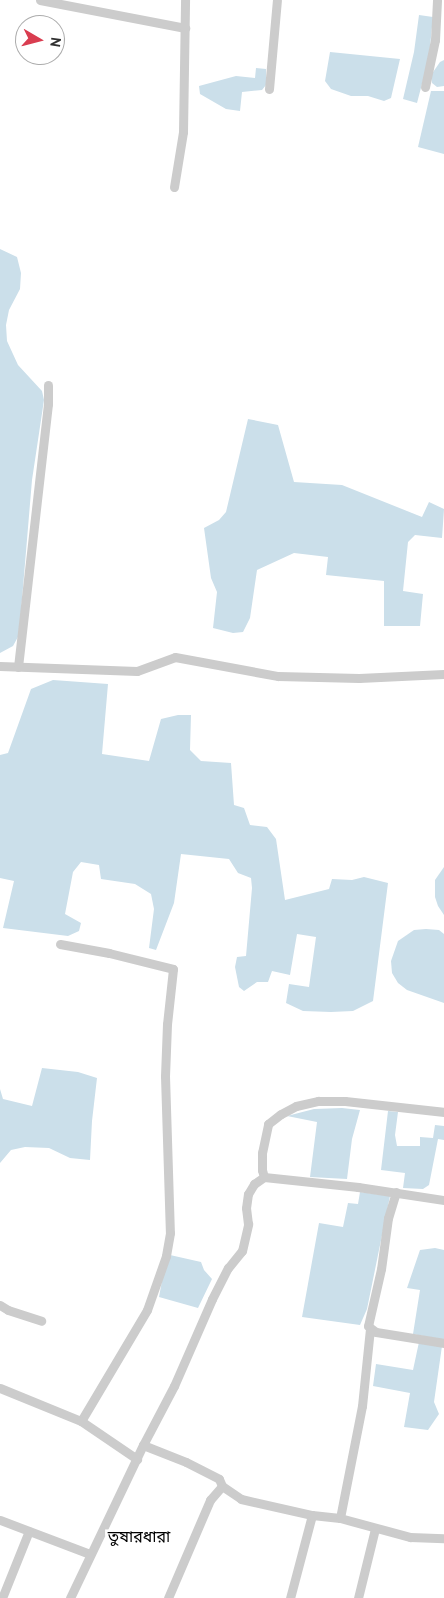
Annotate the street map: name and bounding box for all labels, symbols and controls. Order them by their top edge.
north arrow [15,15,65,65]
text: N [45,36,63,48]
district label: তুষারধারা [108,1528,170,1548]

